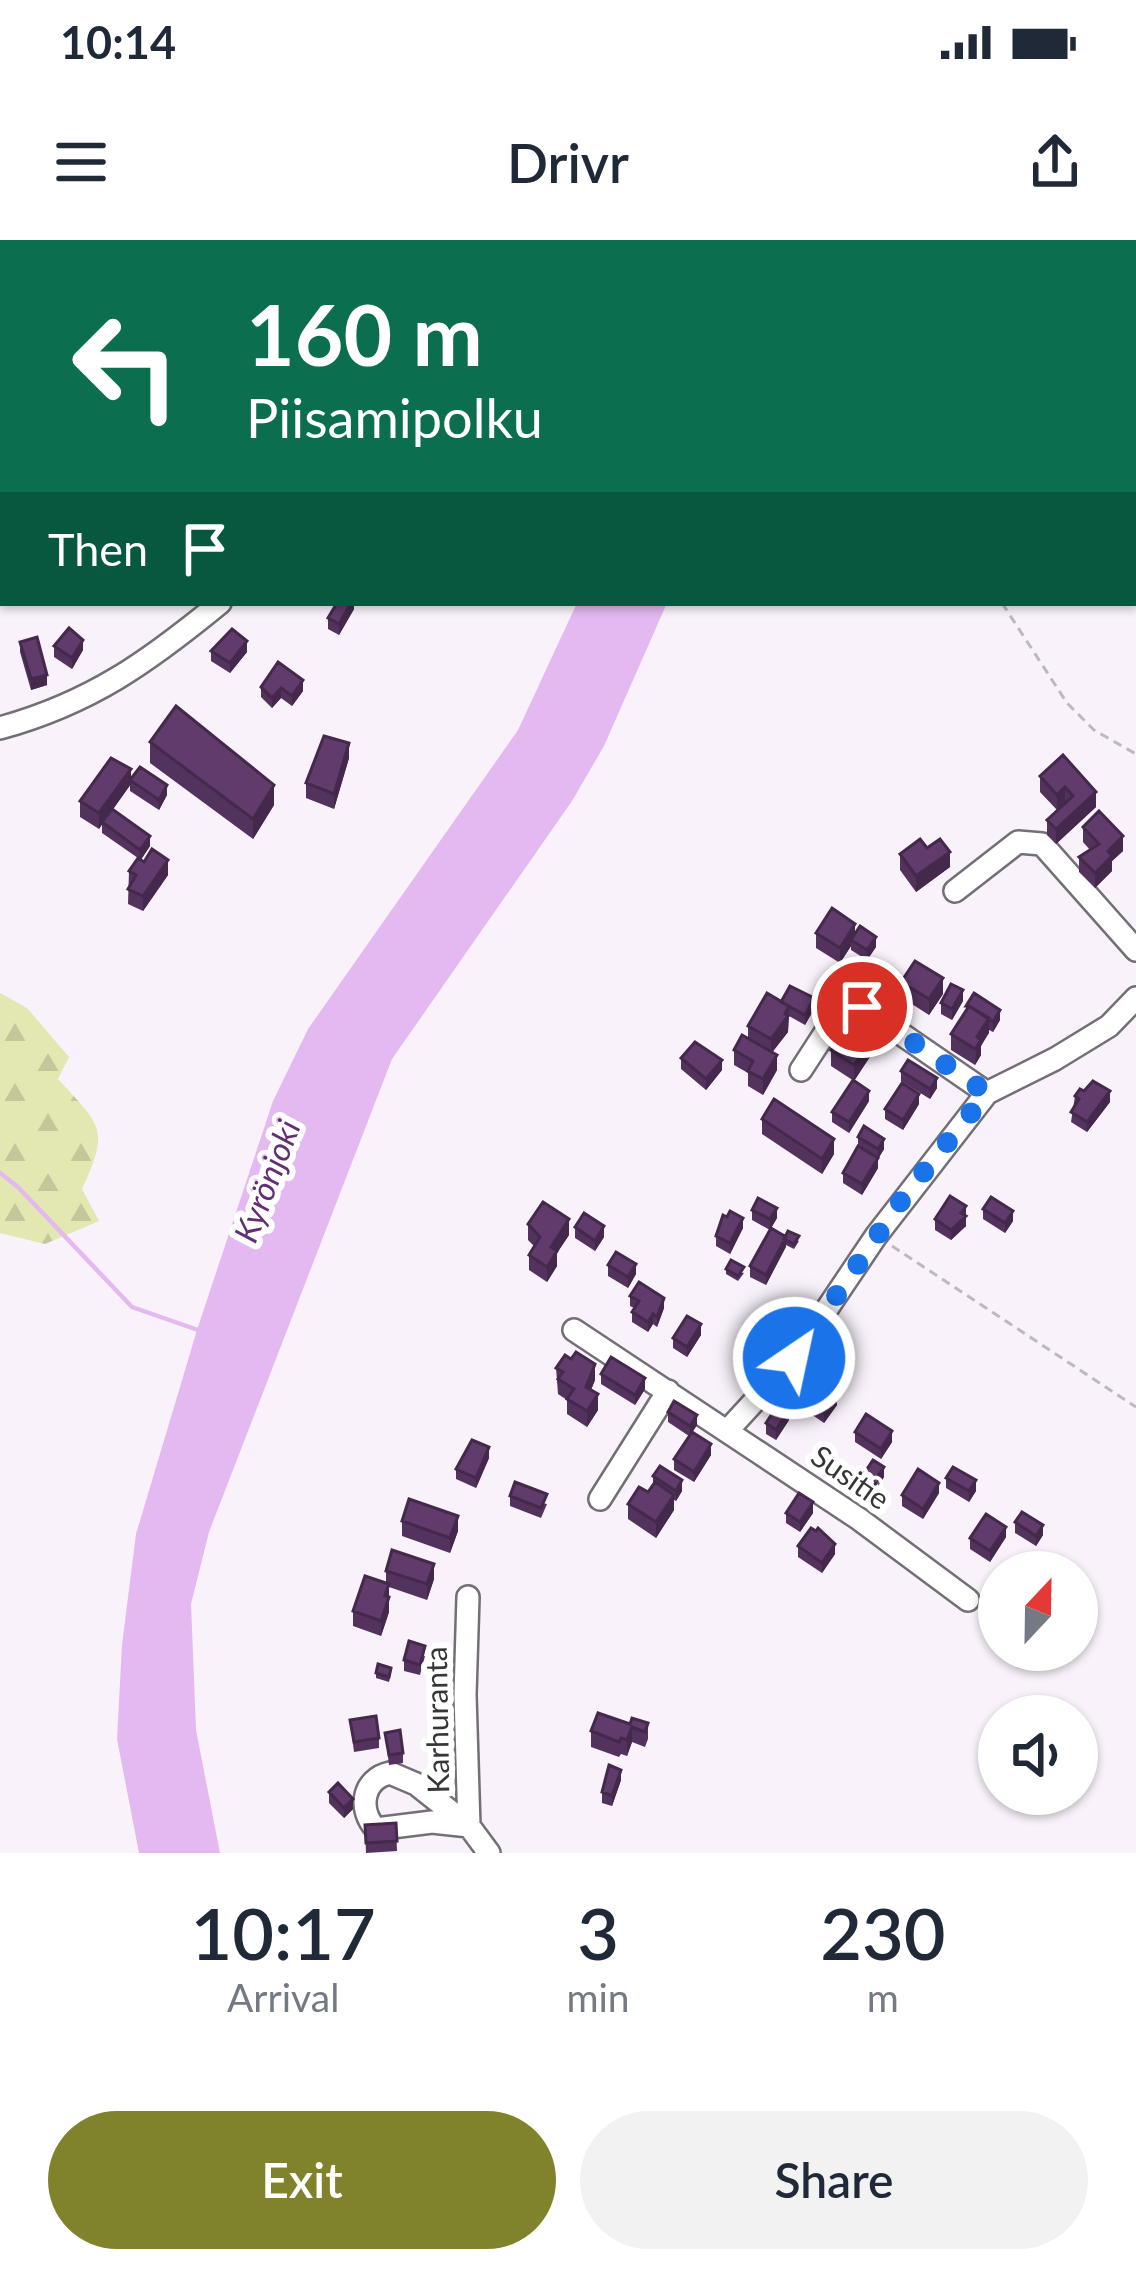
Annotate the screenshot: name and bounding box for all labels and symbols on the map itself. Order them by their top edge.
pin [811,956,913,1058]
water label: Kyrönjoki [224,1113,308,1247]
position arrow [731,1295,857,1421]
street label: Susitie [805,1437,897,1516]
north arrow [978,1551,1098,1671]
street label: Karhuranta [417,1646,455,1794]

